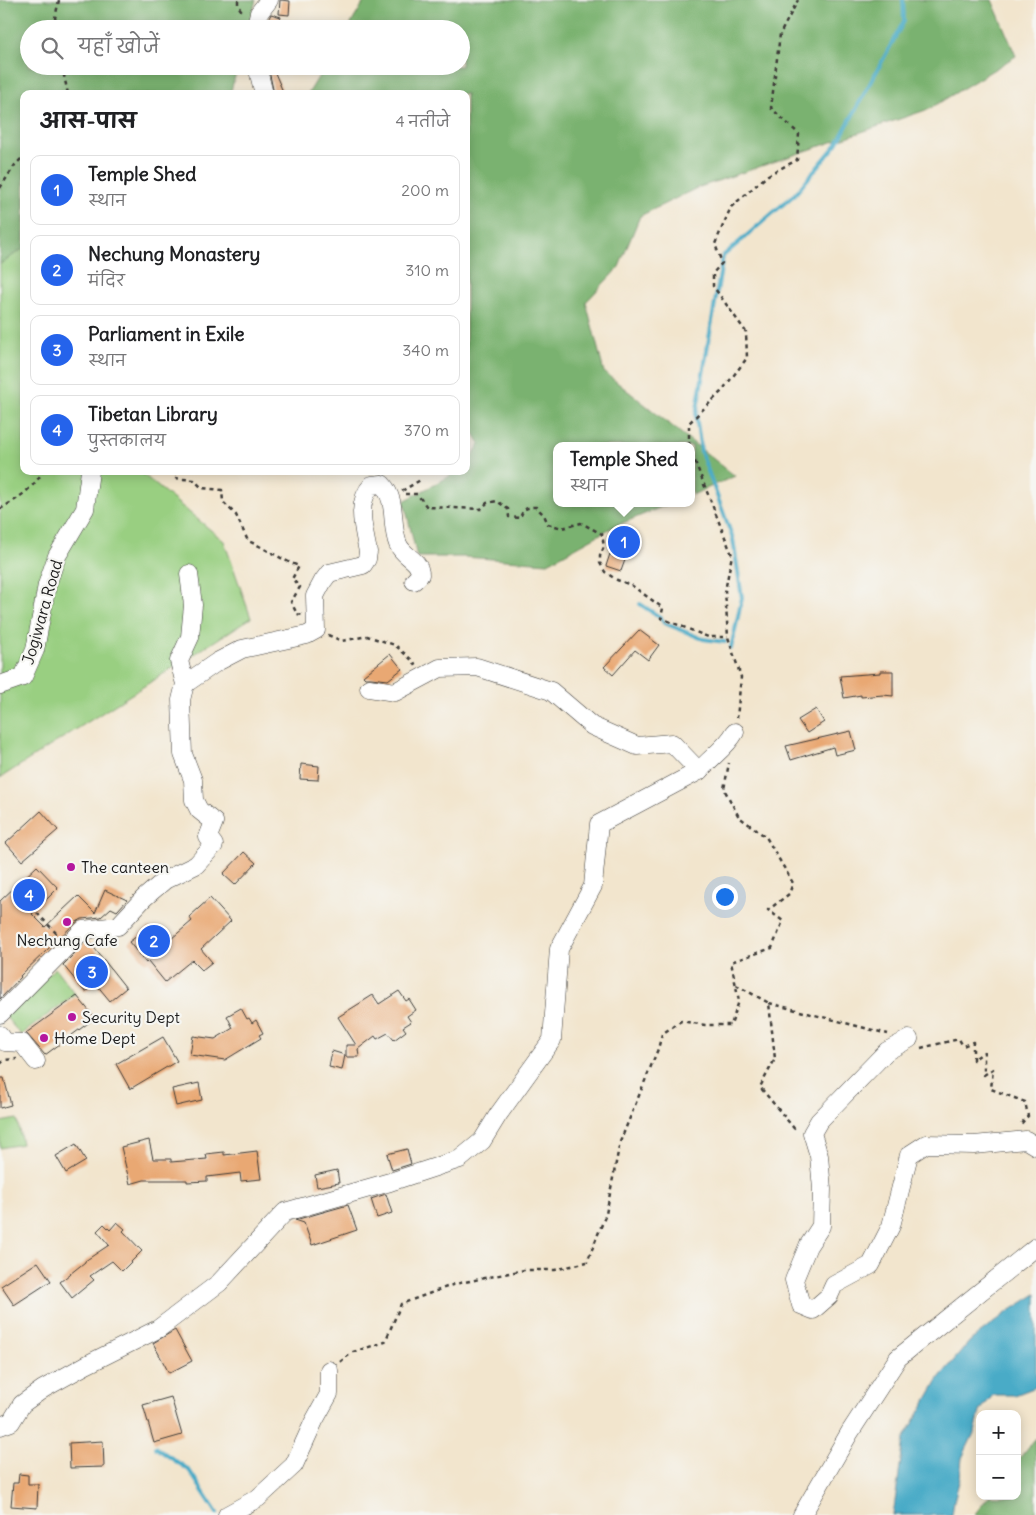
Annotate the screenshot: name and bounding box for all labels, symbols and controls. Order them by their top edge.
search box [20,20,470,75]
icon: search [38,34,66,62]
text: यहाँ खोजें [78,34,159,58]
text: आस-पास [40,107,137,134]
text: 4 नतीजे [395,111,450,131]
text: Temple Shed [88,162,196,186]
text: 1 [54,180,60,200]
text: 200 m [401,180,449,200]
text: स्थान [88,190,126,210]
text: Nechung Monastery [88,242,260,266]
text: 2 [53,260,61,280]
text: 310 m [405,260,449,280]
text: मंदिर [88,270,125,290]
text: Parliament in Exile [88,322,245,346]
text: 3 [52,340,62,360]
text: 340 m [402,340,449,360]
text: स्थान [88,350,126,370]
text: Tibetan Library [88,402,218,426]
text: 4 [52,420,62,440]
text: 370 m [404,420,449,440]
text: पुस्तकालय [88,430,166,450]
popup [553,442,695,507]
text: Temple Shed [570,447,678,471]
text: स्थान [570,475,608,495]
pin: 1 [608,523,640,561]
street label: Jogiwara Road [17,557,67,667]
place label: The canteen [81,857,169,877]
marker: The canteen [65,861,77,873]
pin: 4 [13,876,45,914]
your location [712,884,738,910]
marker: Nechung Cafe [61,916,73,928]
pin: 2 [138,922,170,960]
place label: Nechung Cafe [16,930,118,950]
pin: 3 [76,953,108,991]
place label: Security Dept [82,1007,180,1027]
marker: Security Dept [66,1011,78,1023]
place label: Home Dept [54,1028,136,1048]
marker: Home Dept [38,1032,50,1044]
map controls [976,1410,1021,1500]
button: + [976,1410,1021,1455]
button: − [976,1455,1021,1500]

